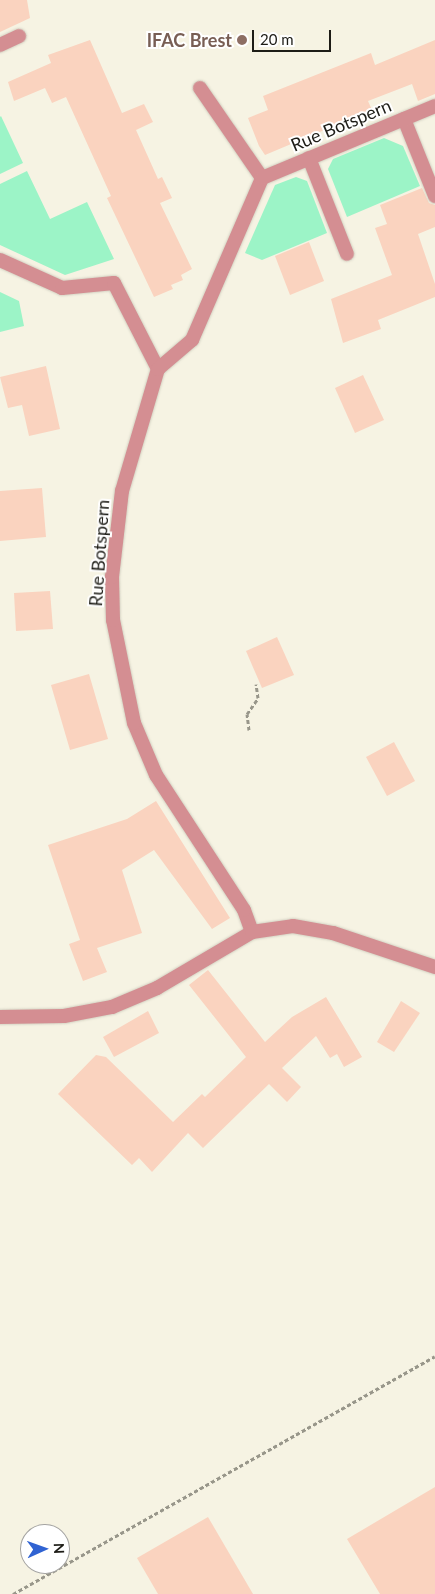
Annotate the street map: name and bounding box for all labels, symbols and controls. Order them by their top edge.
scale bar [255,20,334,52]
place label: IFAC Brest [147,29,232,51]
text: 20 m [260,30,294,48]
marker: IFAC Brest [236,34,248,46]
street label: Rue Botspern [288,94,394,156]
street label: Rue Botspern [84,499,114,607]
north arrow [20,1524,70,1574]
text: N [51,1543,68,1554]

